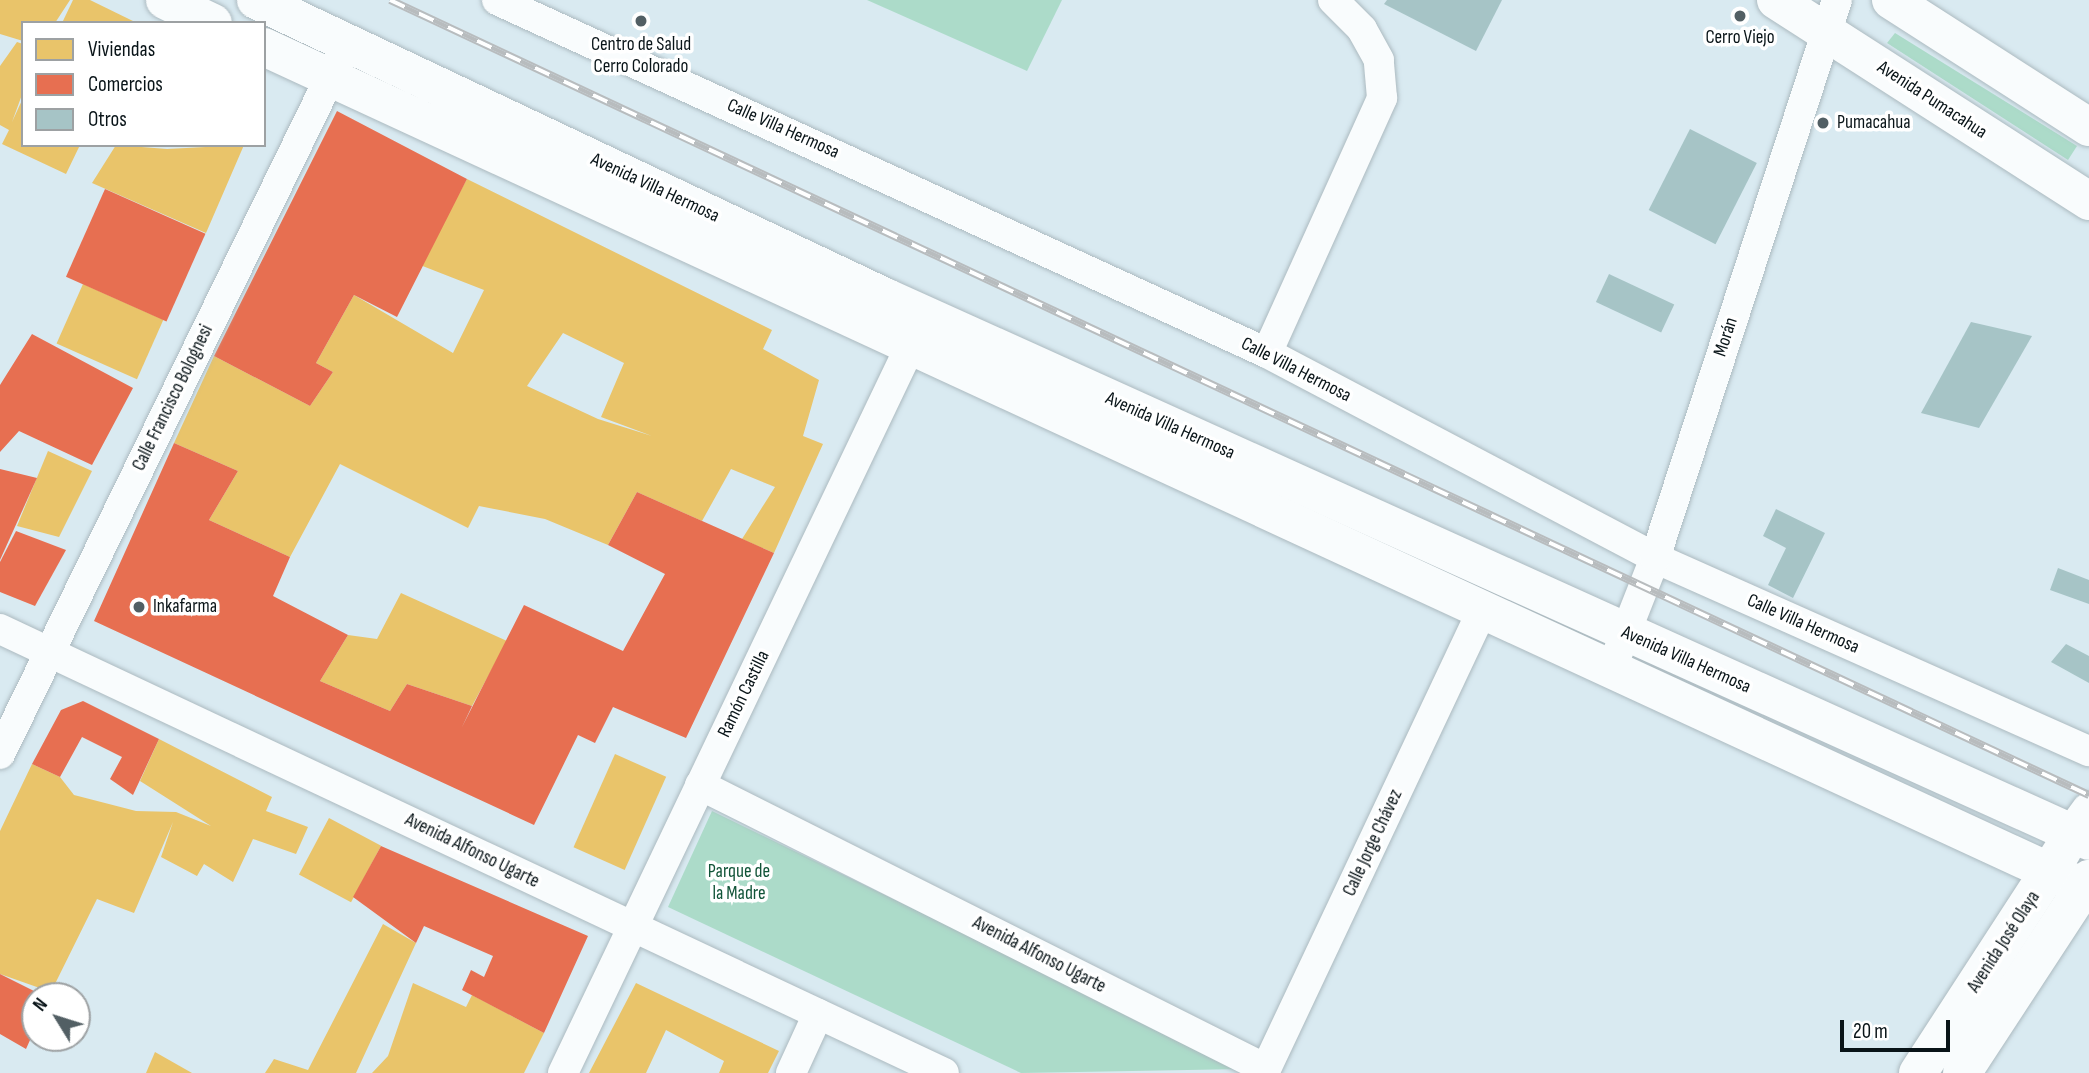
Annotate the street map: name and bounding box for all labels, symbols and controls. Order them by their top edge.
marker: Cerro Viejo [1732,8,1748,24]
marker: Centro de Salud Cerro Colorado [631,11,651,31]
legend [21,21,266,147]
place label: Cerro Viejo [1705,27,1775,49]
place label: Centro de Salud Cerro Colorado [591,34,691,78]
text: Viviendas [88,37,155,62]
street label: Avenida Pumacahua [1873,56,1991,144]
text: Comercios [88,72,163,97]
street label: Calle Villa Hermosa [723,94,843,164]
text: Otros [88,107,127,132]
place label: Pumacahua [1837,112,1911,134]
marker: Pumacahua [1815,115,1831,131]
street label: Avenida Villa Hermosa [587,148,723,228]
street label: Morán [1709,315,1743,359]
street label: Calle Francisco Bolognesi [128,321,218,475]
street label: Calle Villa Hermosa [1237,333,1355,407]
street label: Avenida Villa Hermosa [1102,387,1238,465]
street label: Calle Villa Hermosa [1743,589,1863,659]
place label: Inkafarma [153,596,217,618]
marker: Inkafarma [131,599,147,615]
street label: Avenida Villa Hermosa [1618,621,1754,699]
street label: Ramón Castilla [713,647,775,741]
street label: Calle Jorge Chávez [1338,786,1408,900]
street label: Avenida Alfonso Ugarte [401,809,543,893]
park label: Parque de la Madre [708,861,770,905]
street label: Avenida José Olaya [1963,887,2045,997]
street label: Avenida Alfonso Ugarte [969,912,1109,998]
north arrow [21,982,91,1052]
text: N [28,994,53,1016]
scale bar [1844,1006,1954,1050]
text: 20 m [1853,1019,1888,1044]

